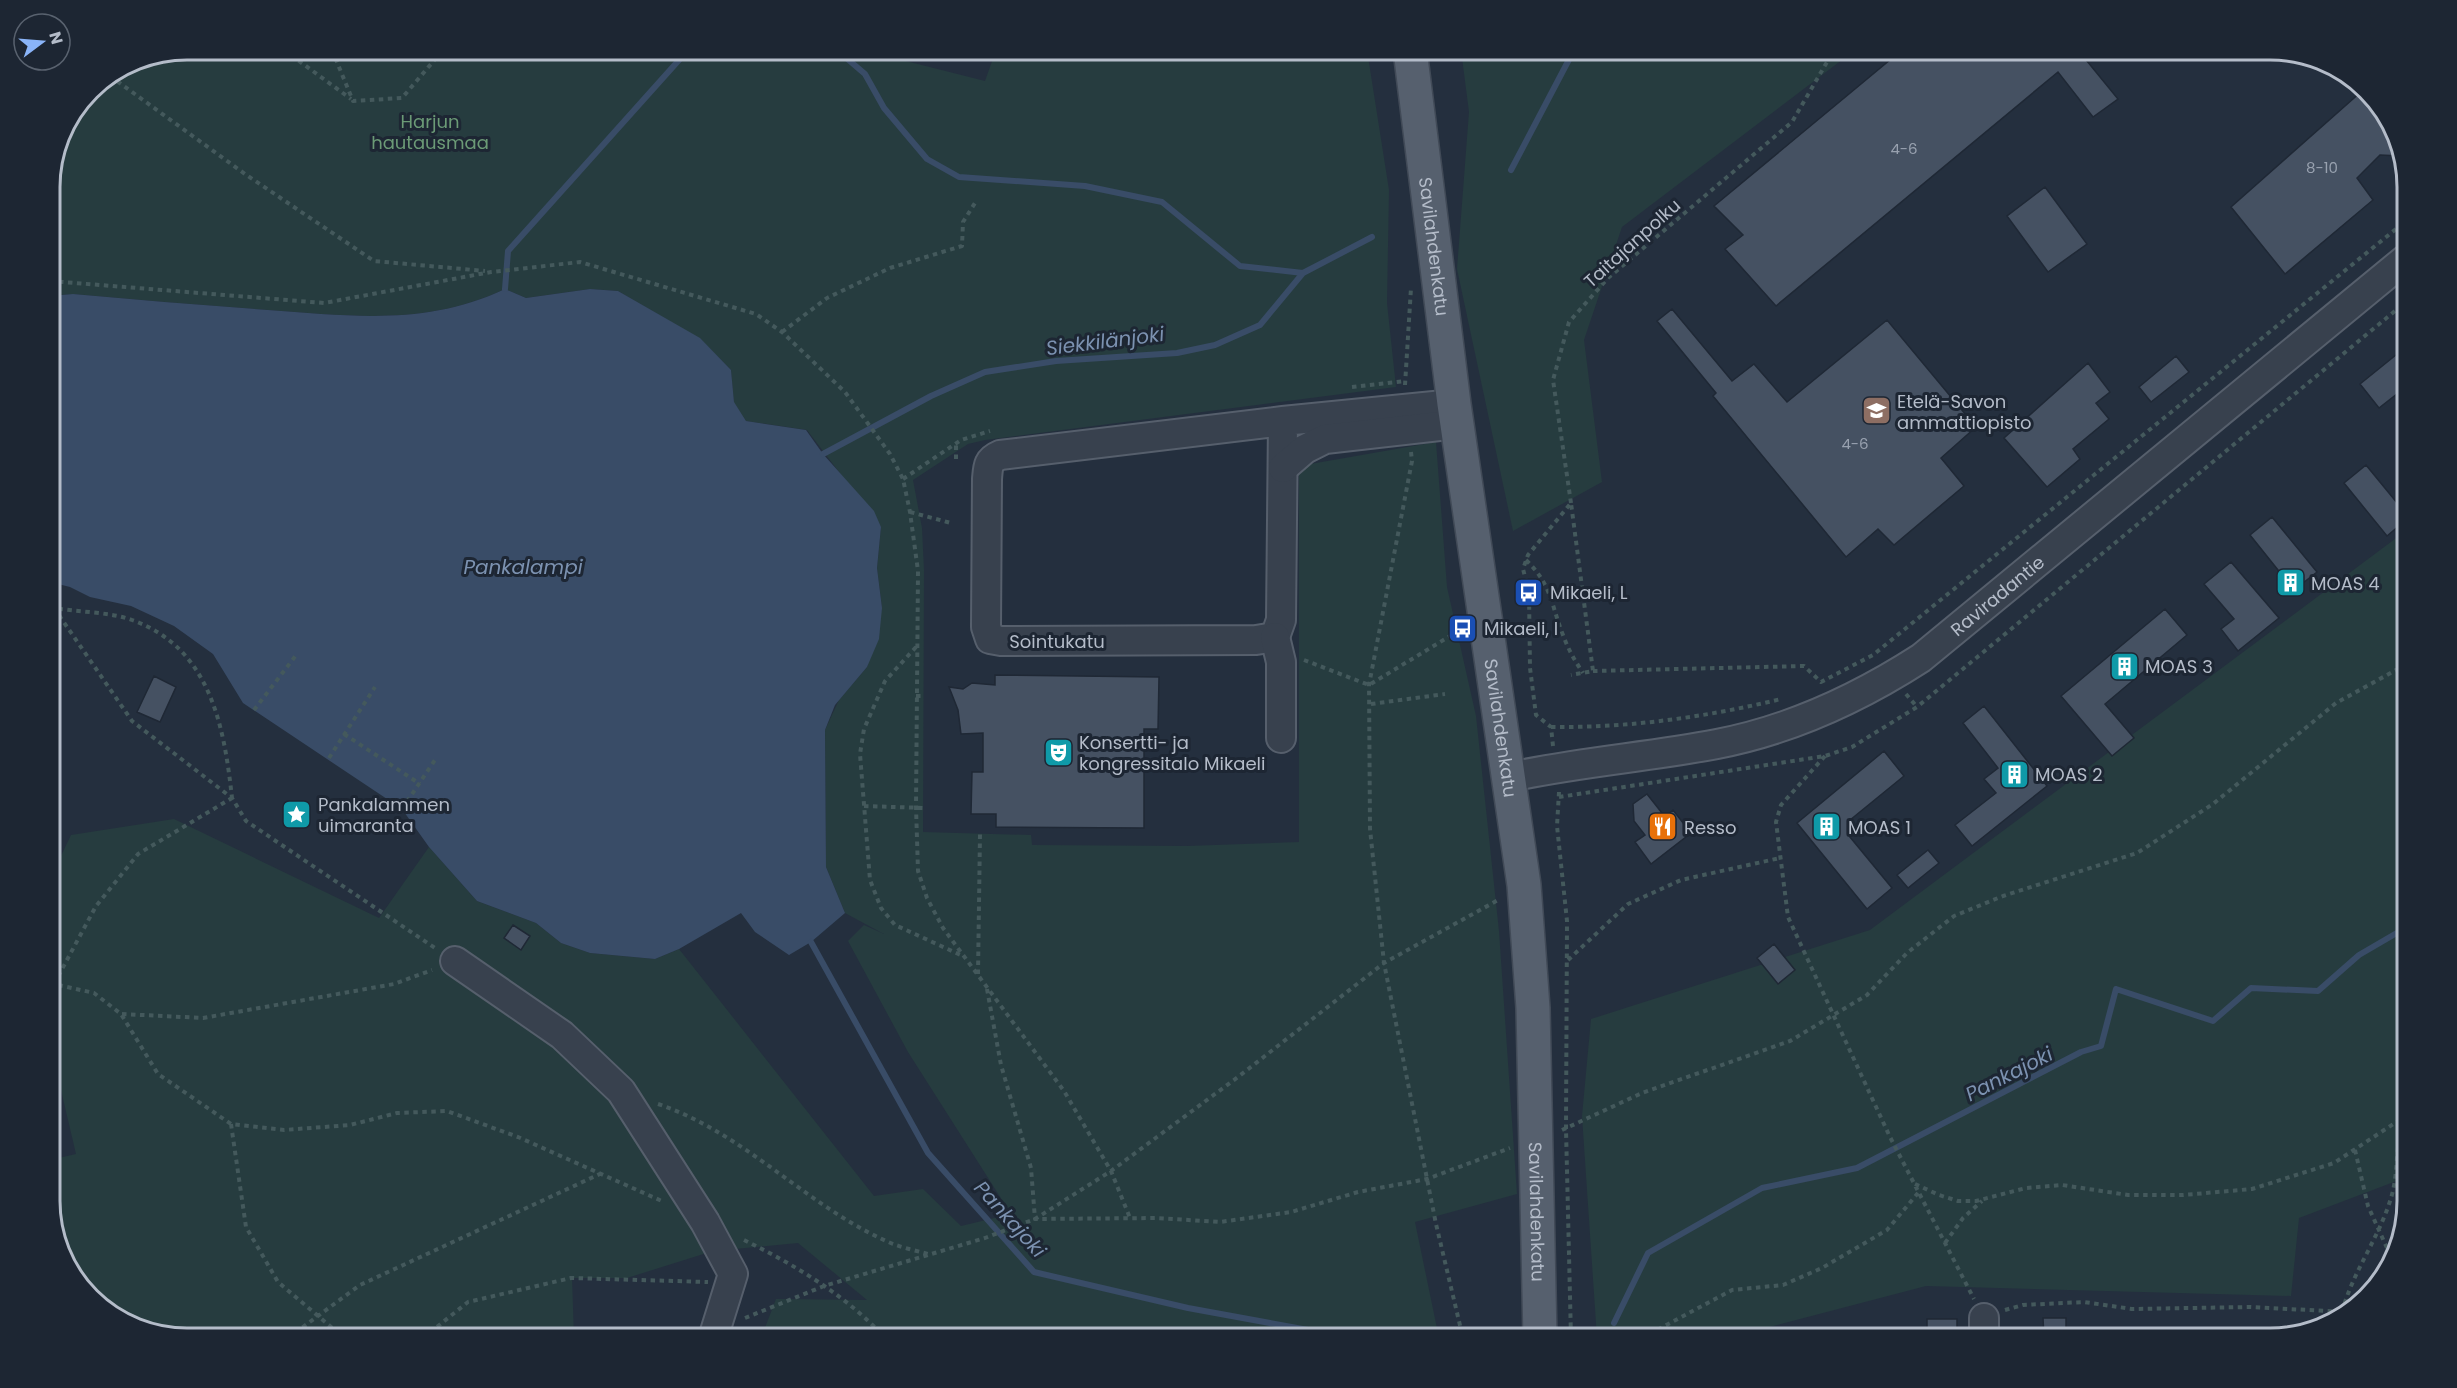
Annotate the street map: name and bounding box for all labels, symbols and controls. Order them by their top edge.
north arrow [12,12,72,72]
text: N [43,29,69,47]
park label: Harjun hautausmaa [371,109,489,155]
house number: 4-6 [1890,138,1918,159]
house number: 8-10 [2306,157,2338,178]
street label: Savilahdenkatu [1413,176,1455,317]
street label: Taitajanpolku [1578,193,1686,293]
water label: Siekkilänjoki [1044,320,1167,362]
place label: Etelä-Savon ammattiopisto [1897,389,2032,435]
school or university icon: Etelä-Savon ammattiopisto [1860,395,1892,427]
house number: 4-6 [1841,433,1869,454]
street label: Raviradantie [1945,549,2049,641]
water label: Pankalampi [463,553,584,581]
building icon: MOAS 4 [2274,567,2306,599]
place label: MOAS 4 [2311,571,2379,596]
bus stop icon: Mikaeli, L [1513,576,1545,608]
place label: Mikaeli, L [1550,580,1628,605]
bus stop icon: Mikaeli, I [1447,612,1479,644]
place label: Mikaeli, I [1484,616,1558,641]
street label: Sointukatu [1009,629,1105,654]
building icon: MOAS 3 [2108,650,2140,682]
place label: MOAS 3 [2145,654,2213,679]
street label: Savilahdenkatu [1479,657,1524,799]
place label: Konsertti- ja kongressitalo Mikaeli [1079,730,1265,776]
theatre icon: Konsertti- ja kongressitalo Mikaeli [1042,736,1074,768]
building icon: MOAS 2 [1998,758,2030,790]
place label: MOAS 2 [2035,762,2103,787]
place label: Pankalammen uimaranta [318,792,450,838]
place icon: Pankalammen uimaranta [281,798,313,830]
restaurant icon: Resso [1647,811,1679,843]
building icon: MOAS 1 [1811,811,1843,843]
place label: Resso [1684,815,1736,840]
place label: MOAS 1 [1848,815,1911,840]
water label: Pankajoki [1960,1040,2059,1108]
street label: Savilahdenkatu [1523,1142,1551,1282]
water label: Pankajoki [968,1174,1053,1264]

